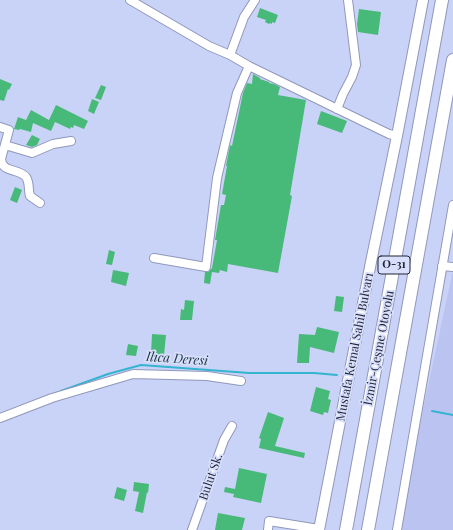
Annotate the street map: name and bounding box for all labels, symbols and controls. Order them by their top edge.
road number: O-31 [378,256,410,274]
street label: Mustafa Kemal Sahil Bulvarı [334,272,376,422]
street label: İzmir-Çeşme Otoyolu [361,289,397,407]
water label: Ilıca Deresi [145,349,209,369]
street label: Bulut Sk. [196,452,226,502]

